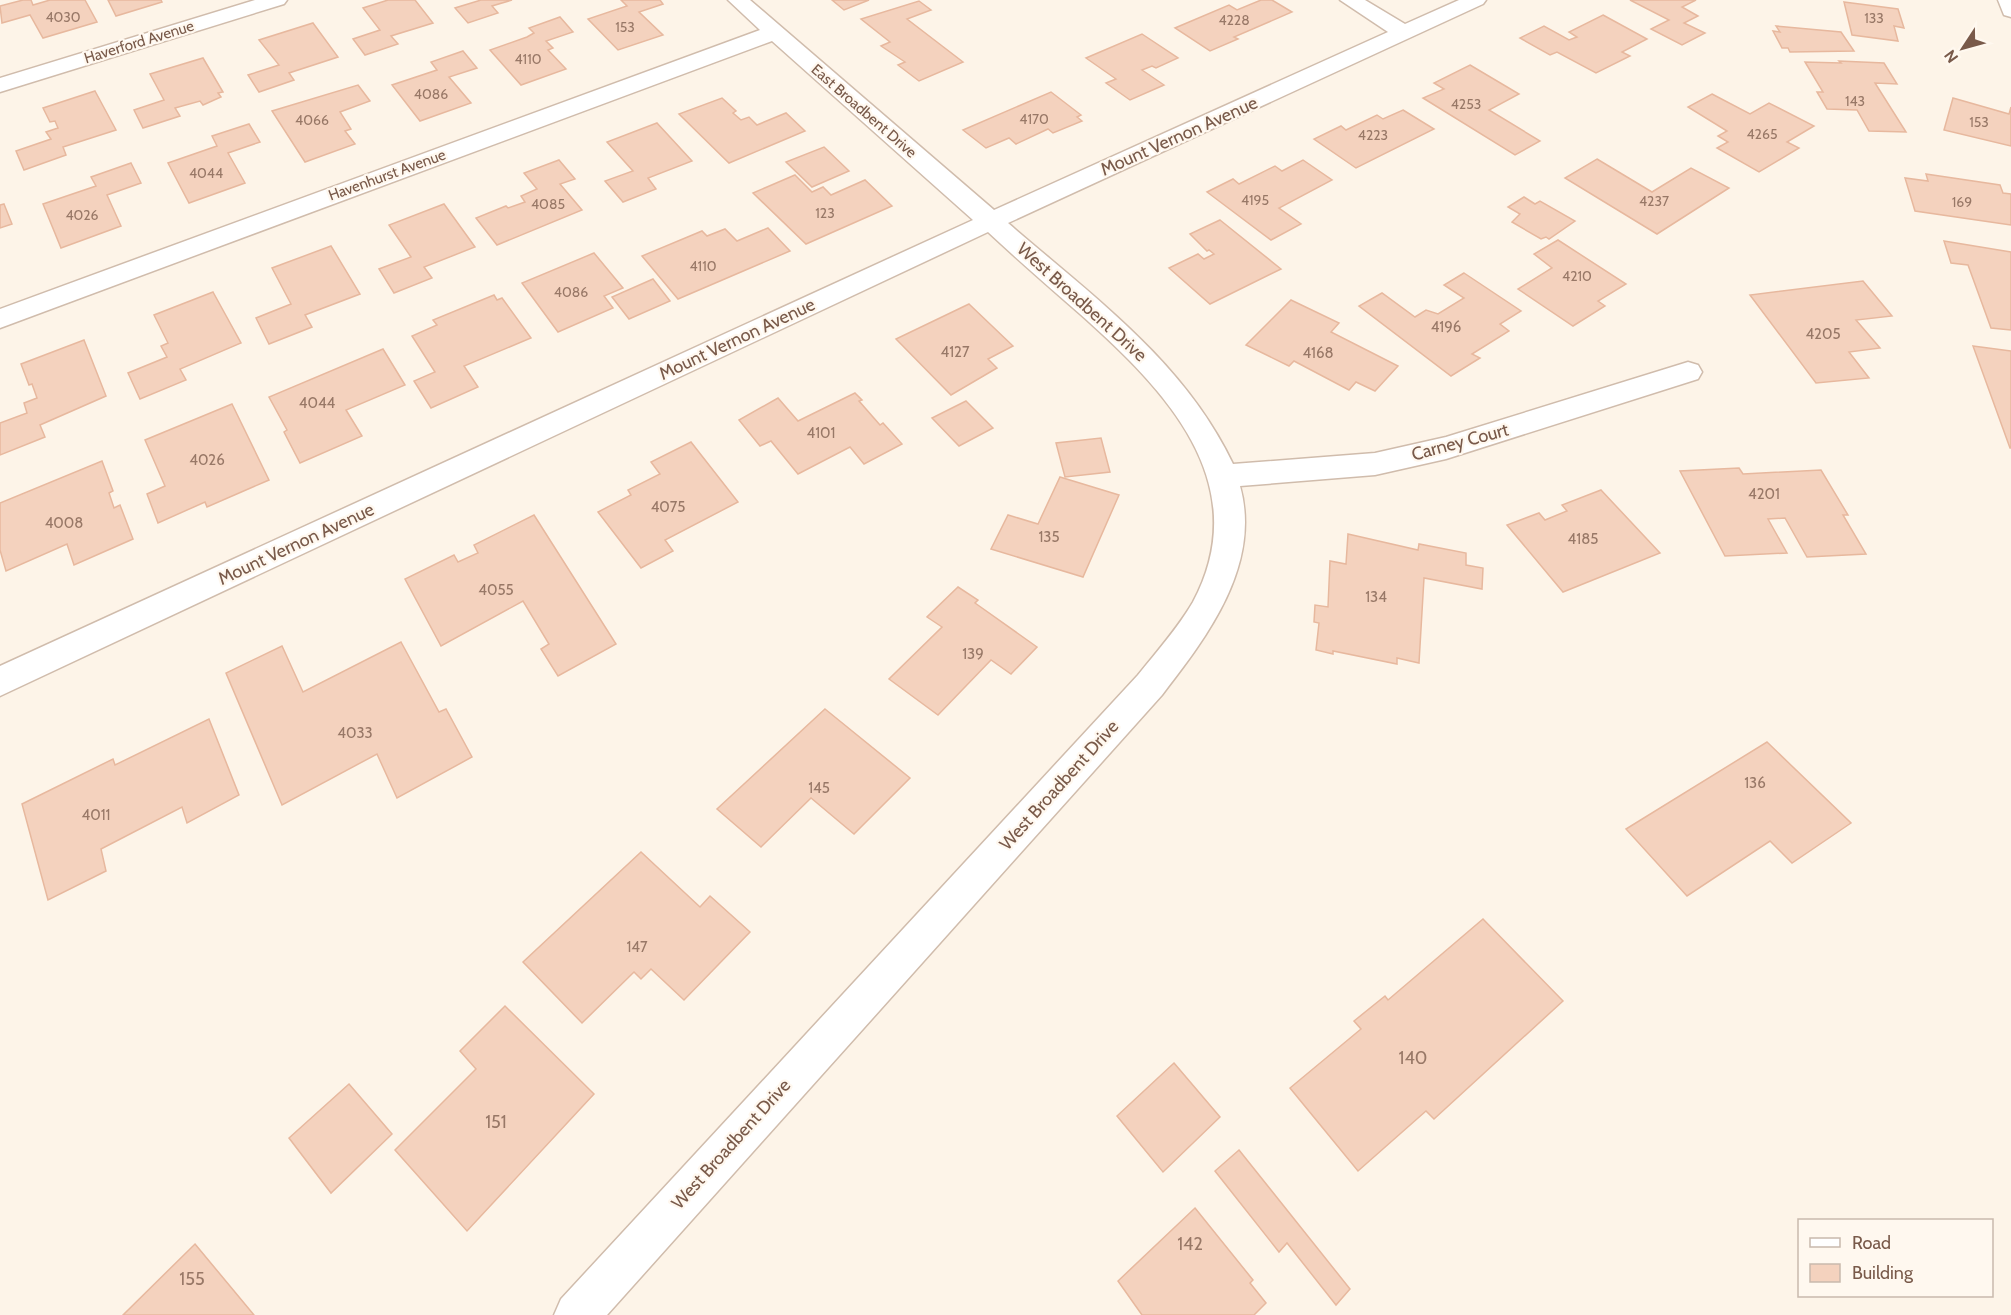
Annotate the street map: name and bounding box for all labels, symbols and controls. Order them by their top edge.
house number: 4030 [45,8,81,26]
house number: 133 [1864,9,1884,27]
house number: 4228 [1218,11,1250,29]
street label: Haverford Avenue [82,17,196,67]
house number: 153 [615,18,635,36]
north arrow [1933,18,1993,78]
text: N [1940,46,1962,67]
house number: 4110 [515,50,542,68]
street label: East Broadbent Drive [808,60,921,162]
house number: 4086 [414,85,448,103]
street label: Mount Vernon Avenue [1097,91,1261,181]
house number: 143 [1845,92,1865,110]
house number: 4253 [1451,95,1481,113]
house number: 4170 [1019,110,1049,128]
house number: 4066 [295,111,329,129]
house number: 153 [1969,113,1989,131]
house number: 4265 [1747,125,1777,143]
house number: 4223 [1358,126,1388,144]
street label: Havenhurst Avenue [326,145,448,205]
house number: 4044 [189,164,223,182]
house number: 4195 [1241,191,1269,209]
house number: 4237 [1639,192,1669,210]
house number: 169 [1952,193,1972,211]
house number: 4085 [531,195,565,213]
house number: 123 [815,204,835,222]
house number: 4026 [65,206,99,224]
street label: West Broadbent Drive [1012,238,1152,366]
house number: 4110 [690,257,717,275]
house number: 4210 [1562,267,1592,285]
house number: 4086 [554,283,588,301]
street label: Mount Vernon Avenue [655,293,819,385]
house number: 4196 [1431,318,1461,336]
house number: 4205 [1805,325,1841,343]
house number: 4127 [941,343,970,361]
house number: 4168 [1302,344,1334,362]
house number: 4044 [299,394,336,412]
street label: Carney Court [1409,418,1511,466]
house number: 4101 [807,424,835,442]
house number: 4026 [189,451,225,469]
house number: 4201 [1748,485,1780,503]
street label: Mount Vernon Avenue [214,498,378,590]
house number: 4075 [651,498,685,516]
house number: 4008 [45,514,83,532]
house number: 135 [1038,528,1060,546]
house number: 4185 [1568,530,1598,548]
house number: 4055 [478,581,514,599]
house number: 134 [1365,588,1387,606]
house number: 139 [962,645,984,663]
street label: West Broadbent Drive [995,715,1123,855]
house number: 4033 [337,724,373,742]
house number: 136 [1744,774,1766,792]
house number: 145 [808,779,830,797]
house number: 4011 [82,806,110,824]
house number: 147 [626,938,648,956]
house number: 140 [1399,1047,1427,1069]
street label: West Broadbent Drive [667,1074,795,1214]
house number: 151 [485,1111,507,1133]
legend [1798,1219,1993,1297]
text: Road [1852,1232,1891,1254]
house number: 142 [1177,1233,1203,1255]
text: Building [1852,1262,1914,1284]
house number: 155 [179,1268,205,1290]

